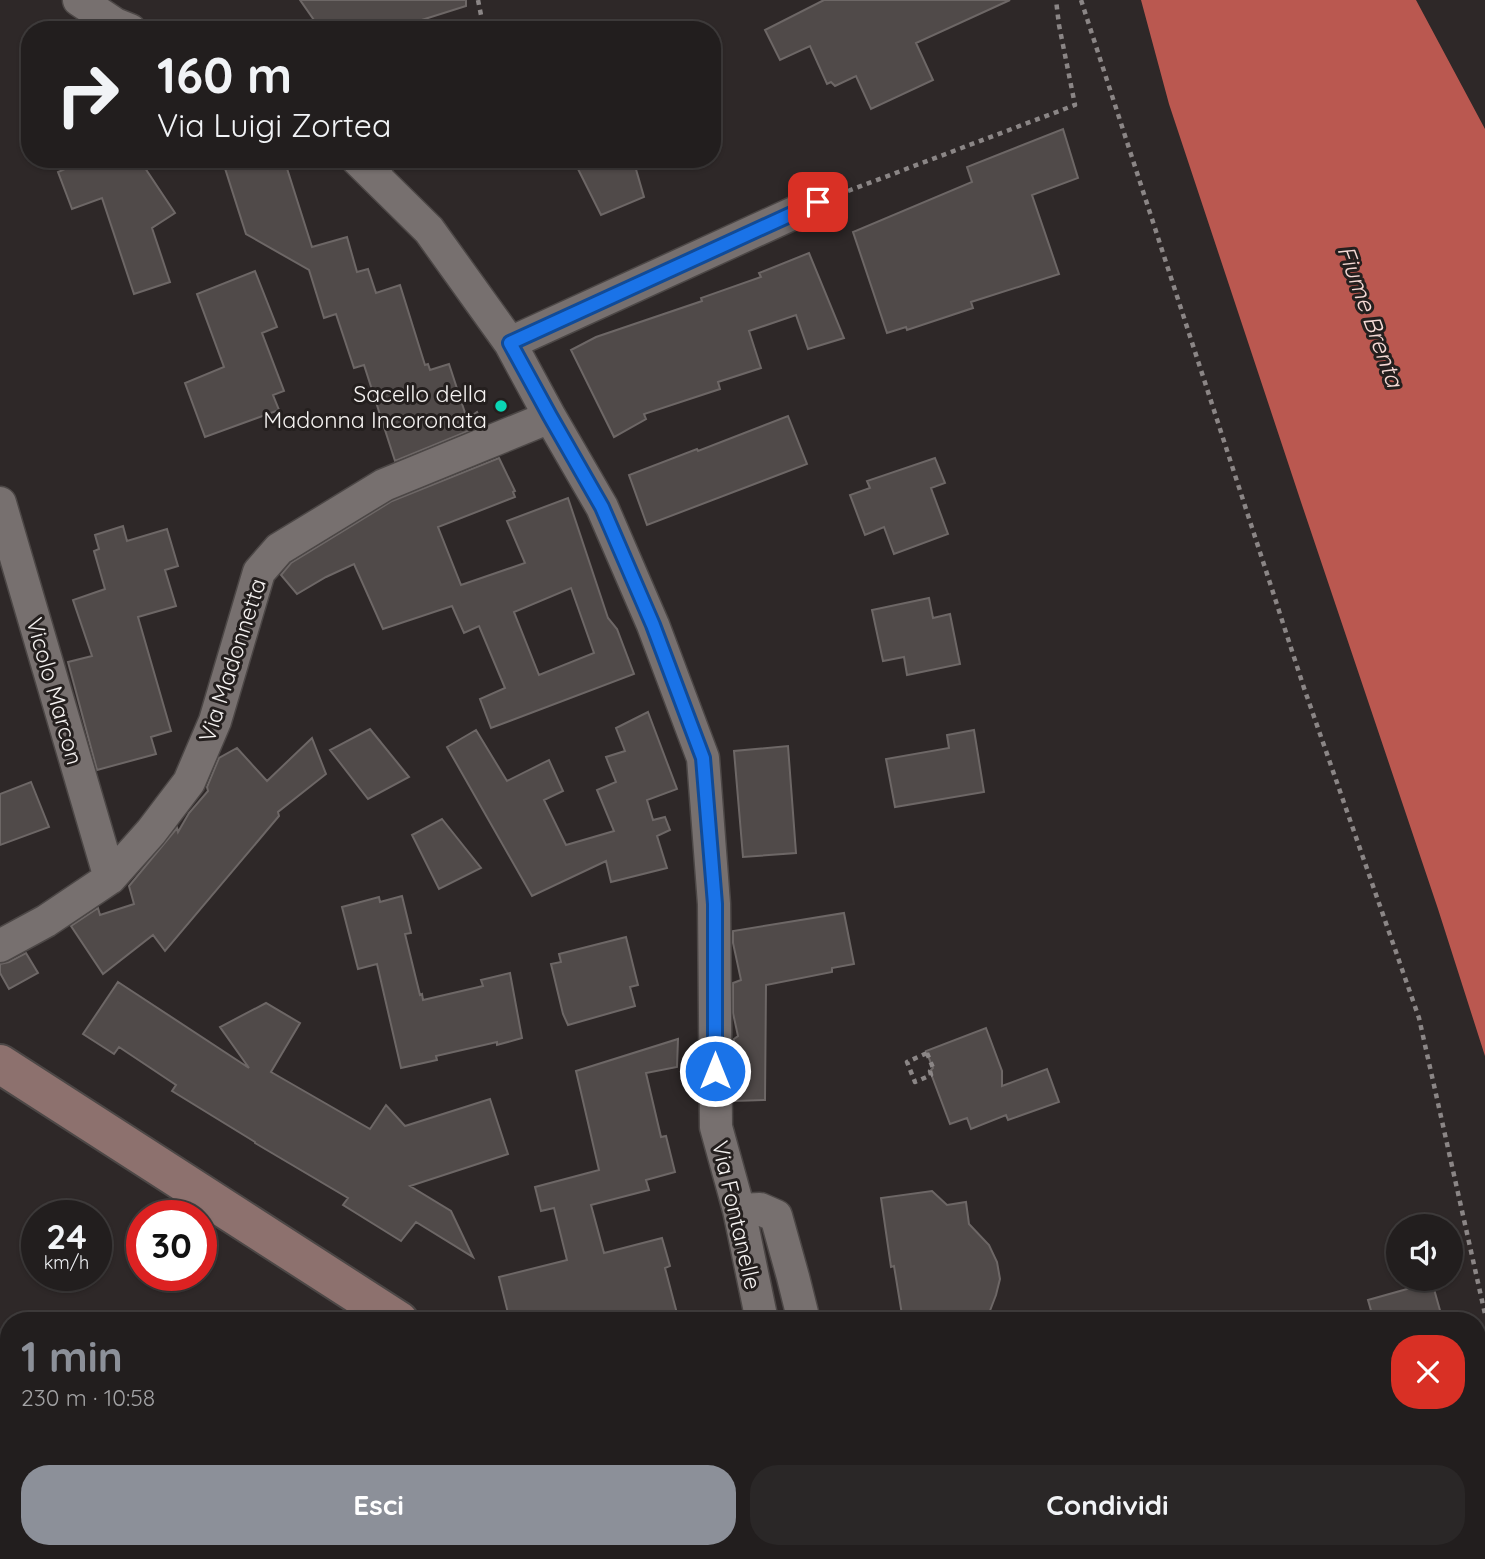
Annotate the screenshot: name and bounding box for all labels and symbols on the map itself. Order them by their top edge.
pin [788,172,848,232]
water label: Fiume Brenta [1331,241,1411,392]
place label: Sacello della Madonna Incoronata [263,379,487,434]
marker: Sacello della Madonna Incoronata [493,398,509,414]
street label: Via Madonnetta [192,575,272,745]
street label: Vicolo Marcon [20,614,90,768]
position arrow [678,1034,752,1108]
street label: Via Fontanelle [706,1138,768,1292]
speed limit sign: 30 [126,1200,217,1291]

